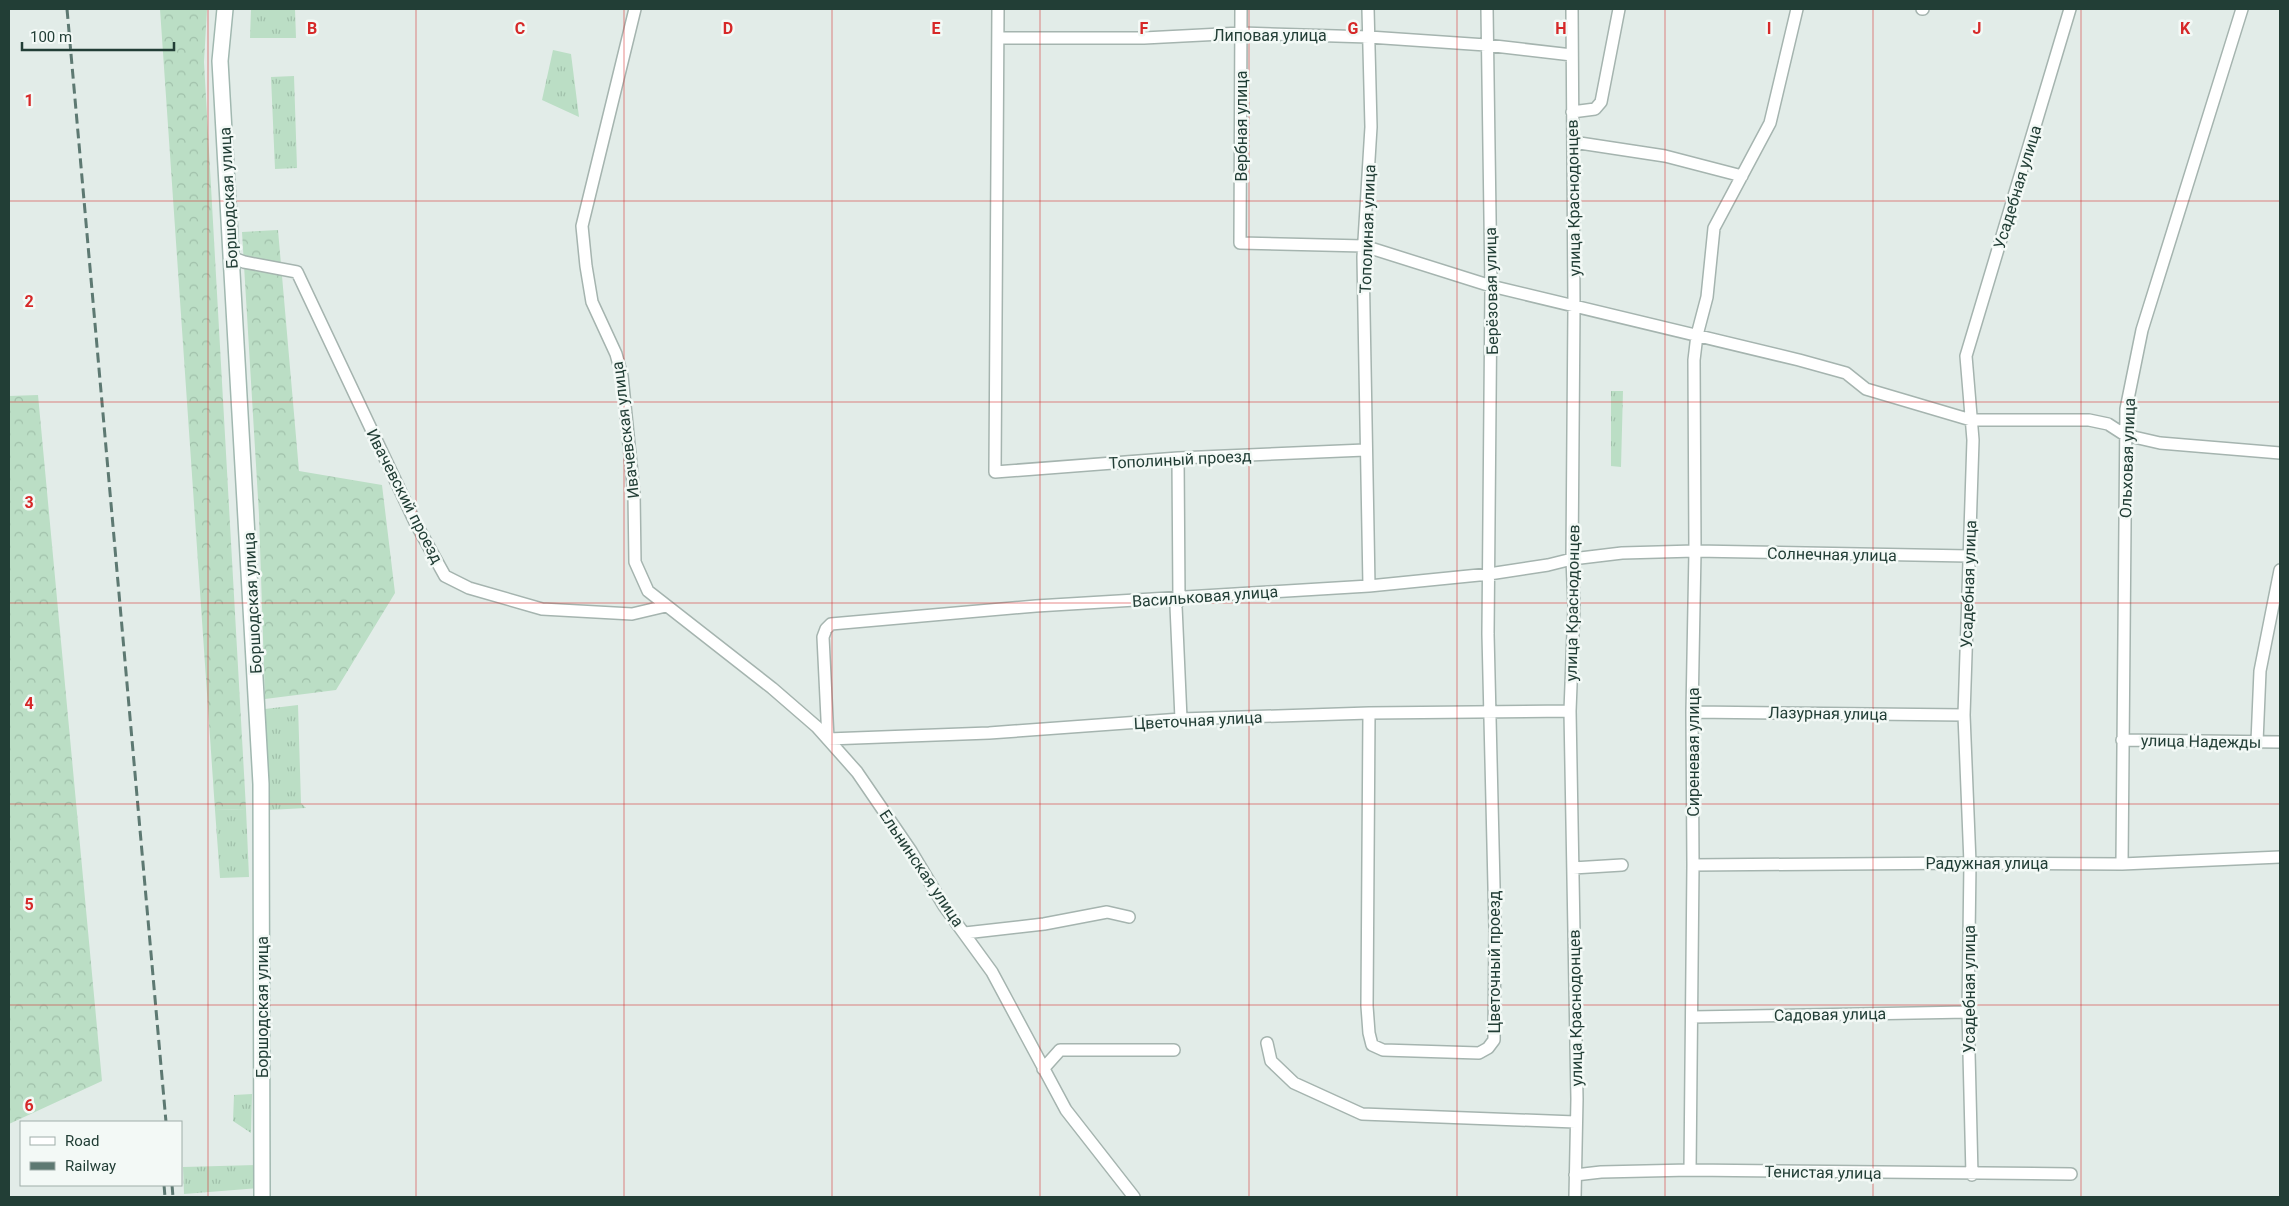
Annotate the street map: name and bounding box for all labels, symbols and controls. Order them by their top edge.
text: B [307,19,317,38]
text: C [515,19,525,38]
text: D [723,19,733,38]
text: E [932,19,941,38]
text: F [1140,19,1149,38]
text: G [1348,19,1359,38]
text: H [1555,19,1567,38]
text: I [1767,19,1771,38]
text: J [1973,19,1981,38]
text: K [2180,19,2191,38]
scale bar [22,20,175,52]
street label: Липовая улица [1213,26,1327,45]
text: 100 m [30,28,72,46]
street label: Вербная улица [1232,71,1251,181]
text: 1 [24,91,34,110]
street label: улица Краснодонцев [1563,119,1584,277]
street label: Усадебная улица [1990,123,2045,251]
street label: Боршодская улица [215,127,242,269]
street label: Тополиная улица [1356,164,1379,294]
street label: Берёзовая улица [1481,227,1502,355]
text: 2 [24,292,34,311]
street label: Ивачевская улица [608,360,643,500]
street label: Ольховая улица [2116,398,2139,518]
street label: Ивачевский проезд [362,426,447,567]
street label: Тополиный проезд [1108,446,1252,473]
text: 3 [24,493,34,512]
street label: Усадебная улица [1957,520,1980,648]
street label: улица Краснодонцев [1562,524,1583,682]
street label: Боршодская улица [239,532,266,674]
street label: Солнечная улица [1767,544,1897,565]
street label: Васильковая улица [1131,582,1279,611]
street label: Сиреневая улица [1684,687,1703,817]
text: 4 [24,694,34,713]
street label: Лазурная улица [1768,703,1888,724]
street label: Цветочная улица [1133,708,1263,733]
street label: улица Надежды [2141,731,2261,752]
street label: Ельнинская улица [875,806,968,930]
street label: Радужная улица [1926,854,2048,873]
street label: Цветочный проезд [1485,890,1504,1033]
text: 5 [24,895,34,914]
street label: Усадебная улица [1960,925,1979,1053]
street label: улица Краснодонцев [1565,929,1586,1087]
street label: Боршодская улица [253,936,272,1078]
street label: Садовая улица [1774,1004,1886,1025]
text: 6 [24,1096,34,1115]
legend [20,1121,182,1186]
text: Road [65,1132,99,1150]
text: Railway [65,1157,116,1175]
street label: Тенистая улица [1764,1162,1882,1183]

